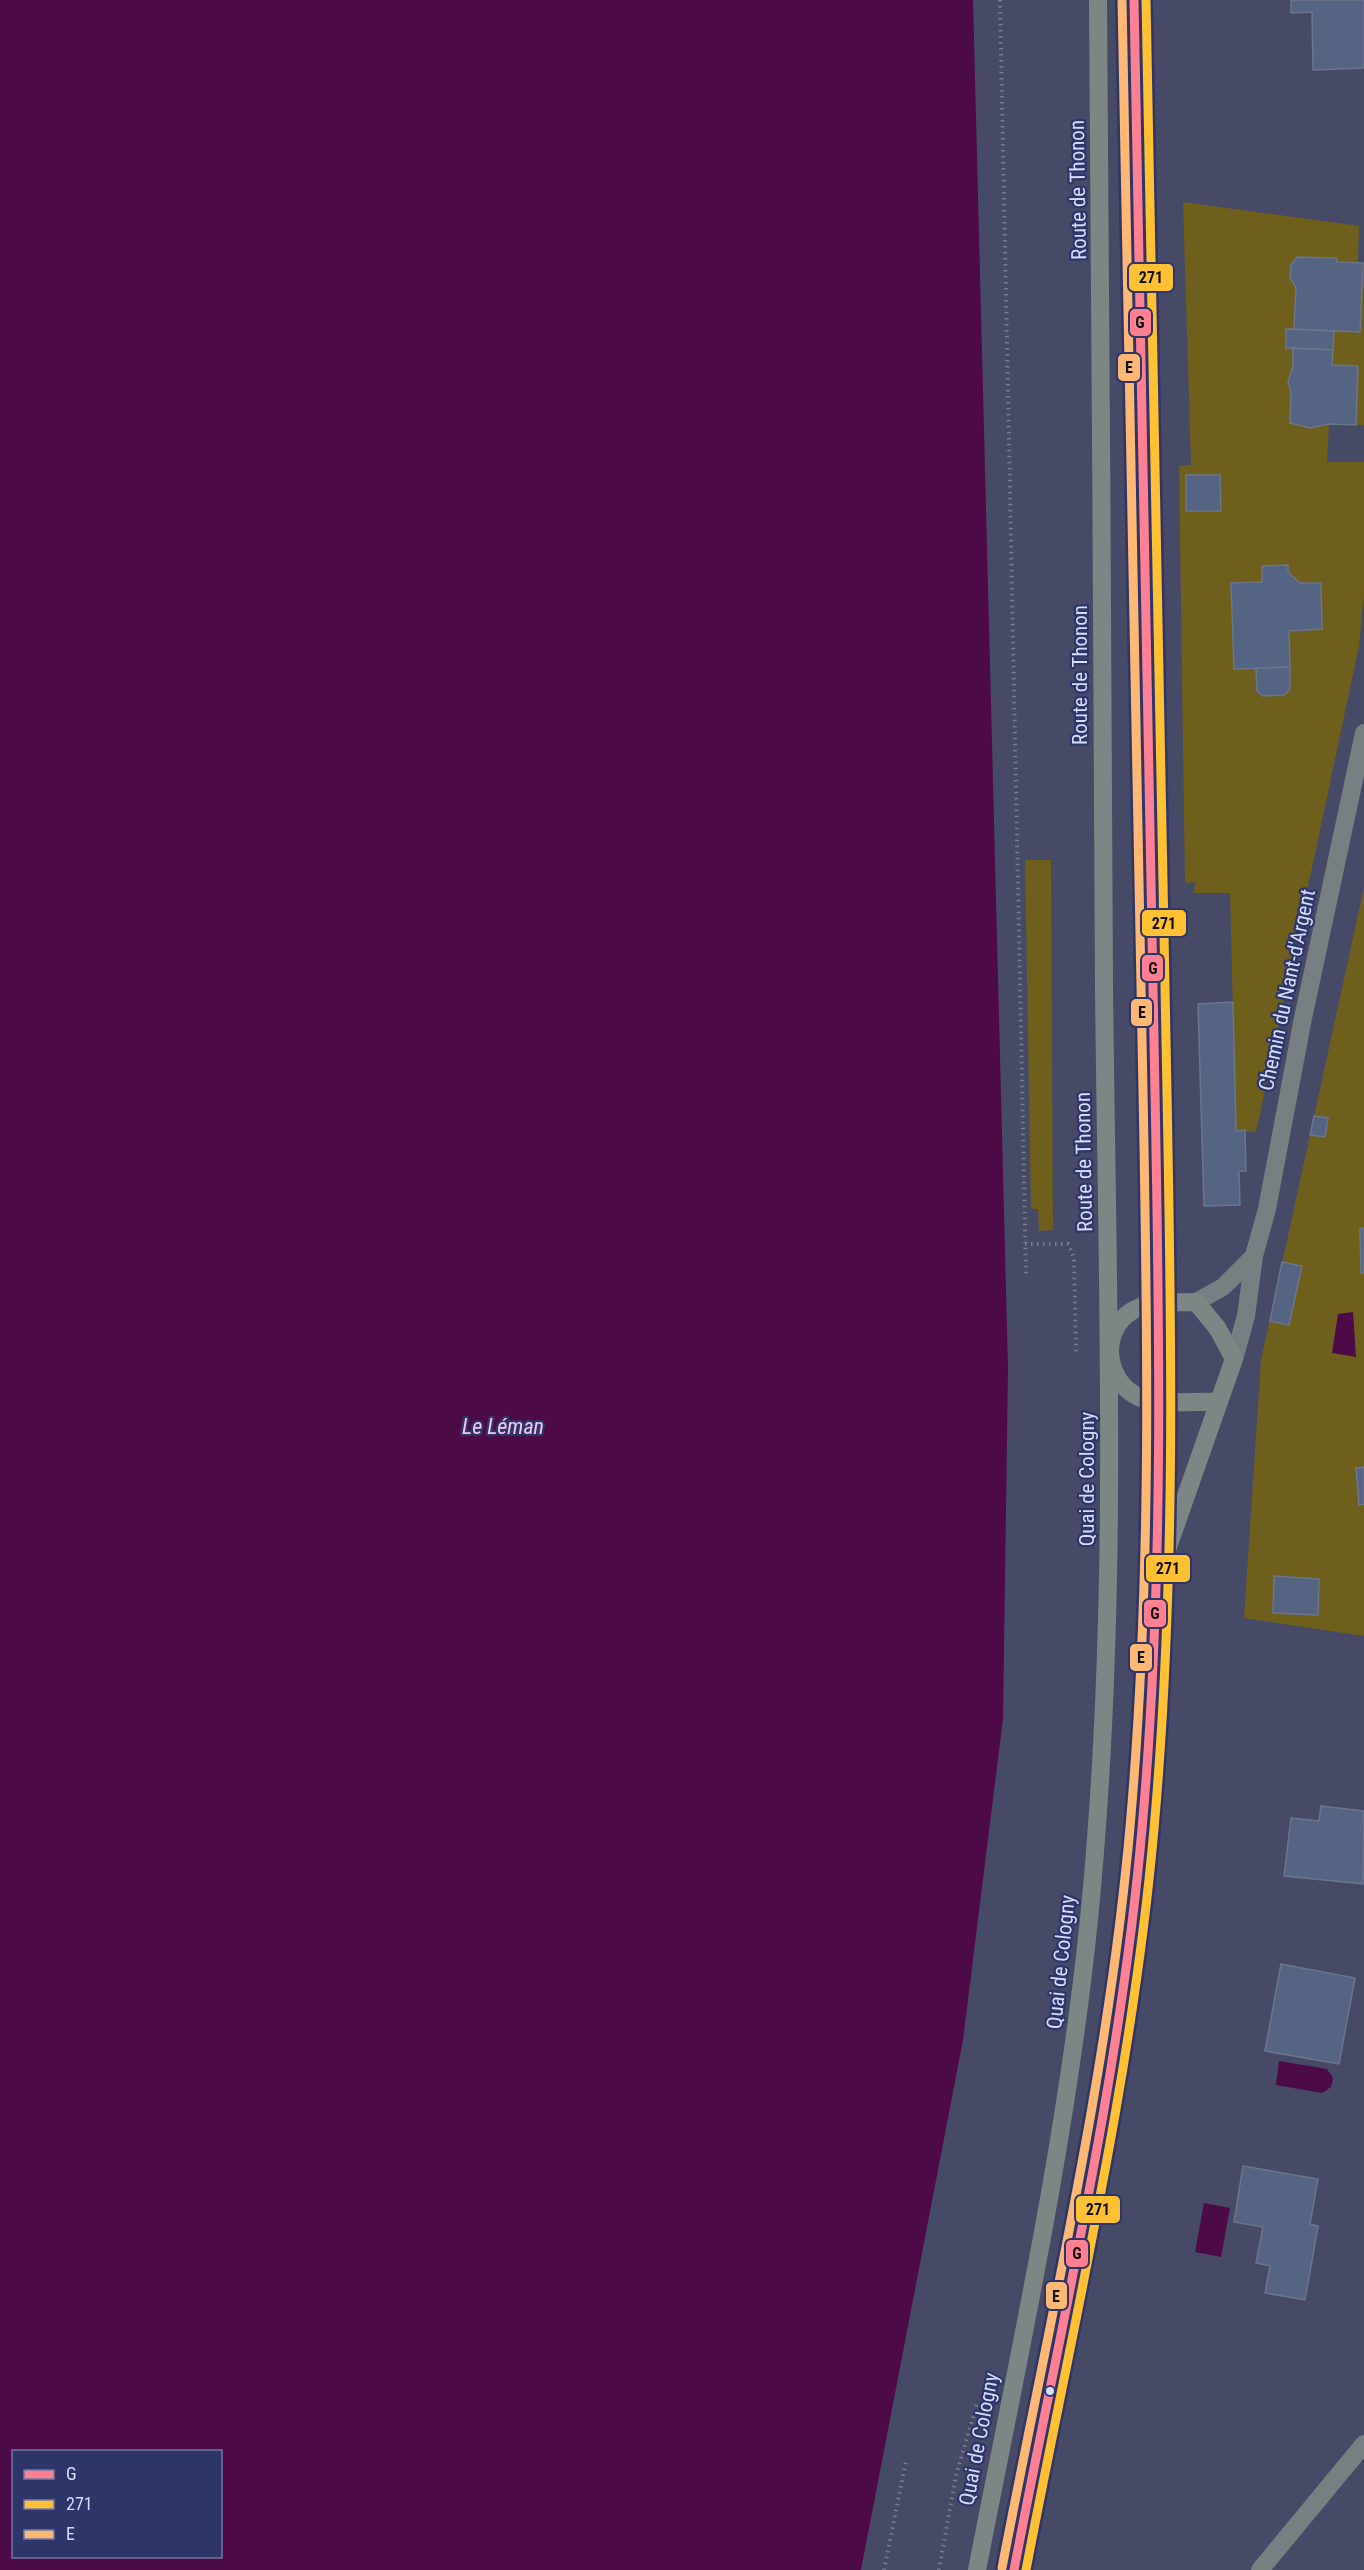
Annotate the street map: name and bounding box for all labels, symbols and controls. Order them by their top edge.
street label: Route de Thonon [1065,120,1091,260]
line badge: 271 [1128,263,1174,292]
text: 271 [1139,268,1163,287]
line badge: G [1129,308,1152,337]
text: G [1135,313,1145,332]
line badge: E [1117,353,1141,382]
text: E [1125,358,1133,377]
street label: Route de Thonon [1068,605,1092,745]
street label: Chemin du Nant-d'Argent [1254,887,1320,1093]
line badge: 271 [1141,909,1187,937]
text: 271 [1152,914,1176,933]
line badge: G [1141,954,1164,982]
text: G [1148,959,1158,978]
line badge: E [1130,998,1153,1027]
text: E [1138,1003,1146,1022]
street label: Route de Thonon [1071,1092,1097,1232]
street label: Quai de Cologny [1075,1411,1099,1546]
water label: Le Léman [462,1414,544,1439]
line badge: 271 [1145,1554,1191,1583]
text: 271 [1156,1559,1180,1578]
line badge: G [1143,1599,1167,1628]
text: G [1150,1604,1160,1623]
line badge: E [1129,1643,1153,1672]
text: E [1137,1648,1145,1667]
street label: Quai de Cologny [1042,1894,1080,2030]
line badge: 271 [1075,2195,1121,2224]
text: 271 [1086,2200,1110,2219]
line badge: G [1065,2239,1089,2268]
text: G [1072,2244,1082,2263]
line badge: E [1045,2281,1068,2310]
text: E [1052,2287,1060,2306]
street label: Quai de Cologny [954,2370,1004,2507]
unlabelled marker [1044,2385,1056,2397]
legend [12,2450,222,2558]
text: G [66,2463,77,2484]
text: 271 [66,2493,93,2514]
text: E [66,2523,75,2544]

